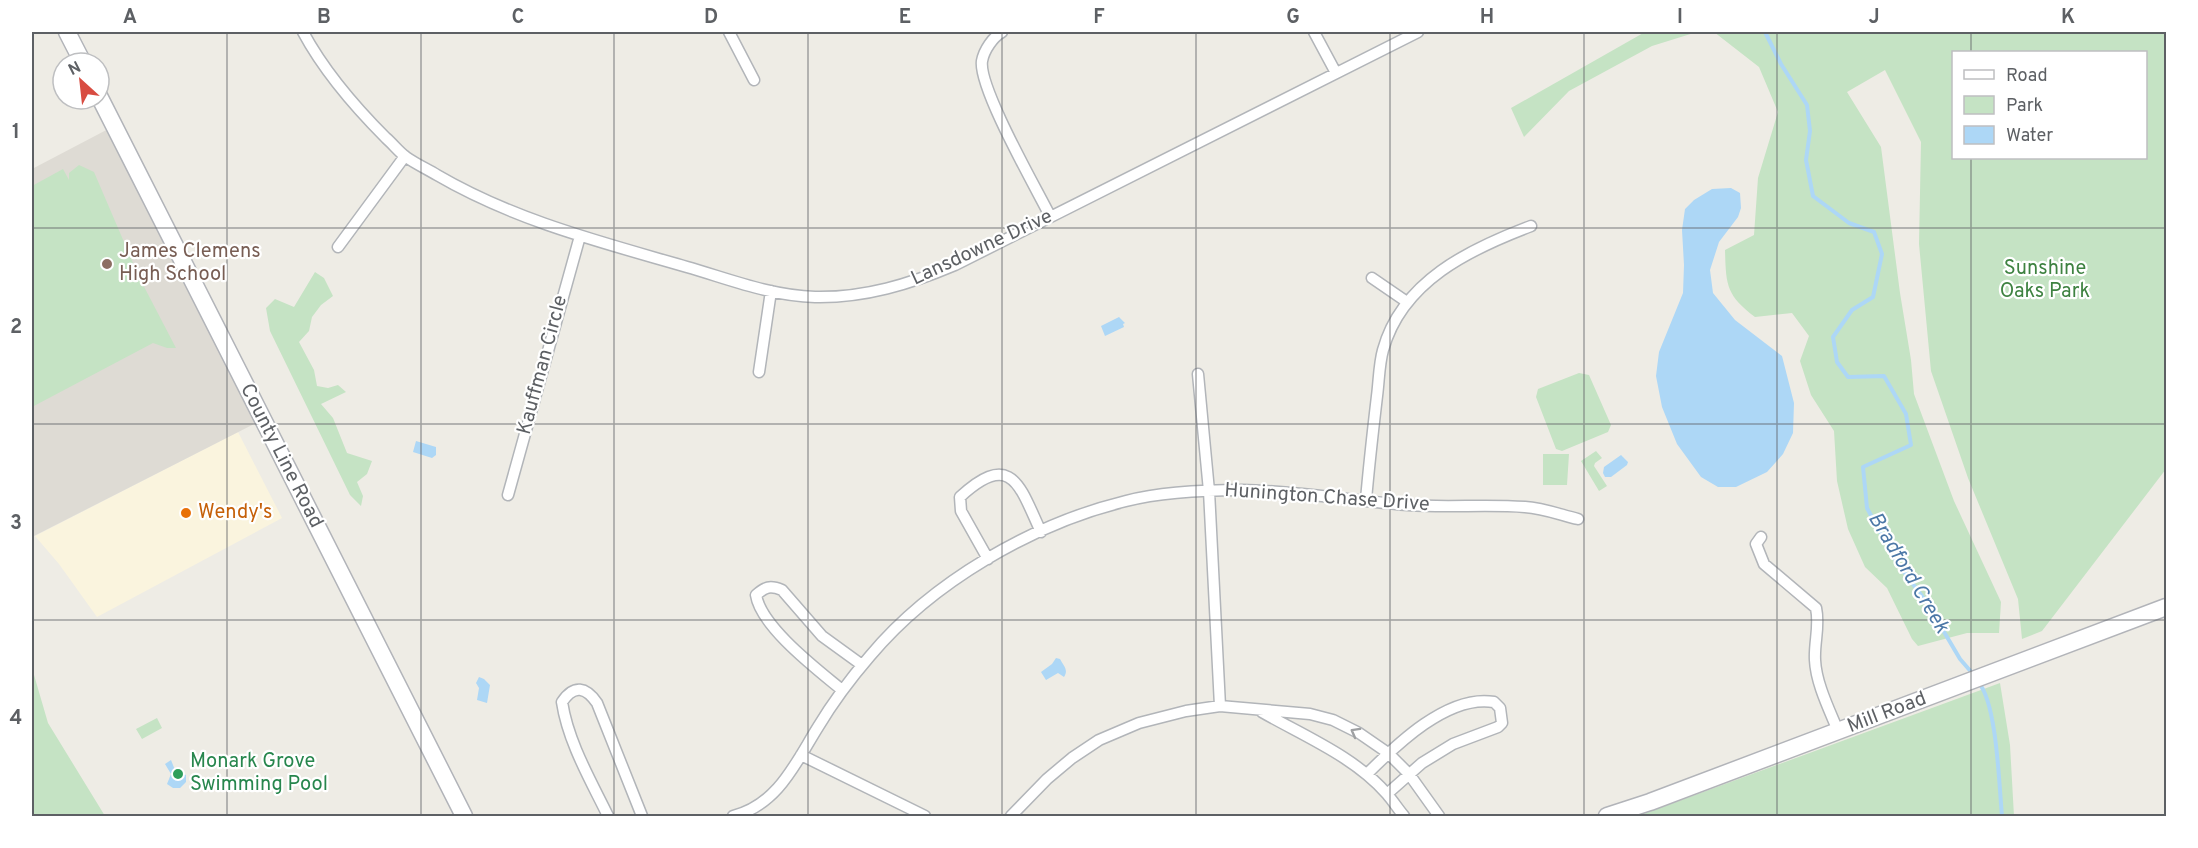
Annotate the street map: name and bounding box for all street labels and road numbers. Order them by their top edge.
street label: Lansdowne Drive [907,204,1057,292]
street label: Kauffman Circle [512,292,574,438]
street label: County Line Road [233,379,329,533]
street label: Hunington Chase Drive [1223,478,1431,518]
street label: Mill Road [1844,686,1930,740]

